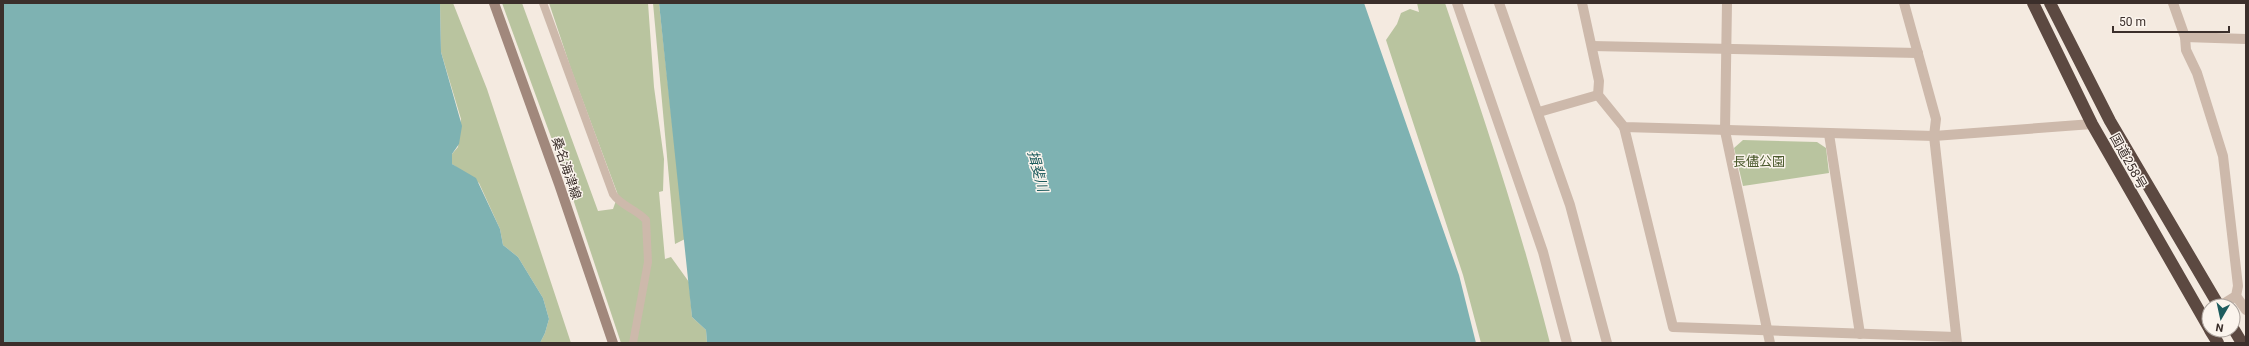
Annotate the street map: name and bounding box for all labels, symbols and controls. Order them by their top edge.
scale bar [2113,8,2229,34]
text: 50 m [2119,15,2146,29]
street label: 国道258号 [2107,131,2150,192]
street label: 桑名海津線 [549,135,584,201]
water label: 揖斐川 [1025,149,1052,195]
park label: 長儘公園 [1733,154,1785,169]
north arrow [2201,298,2241,338]
text: N [2214,320,2224,334]

